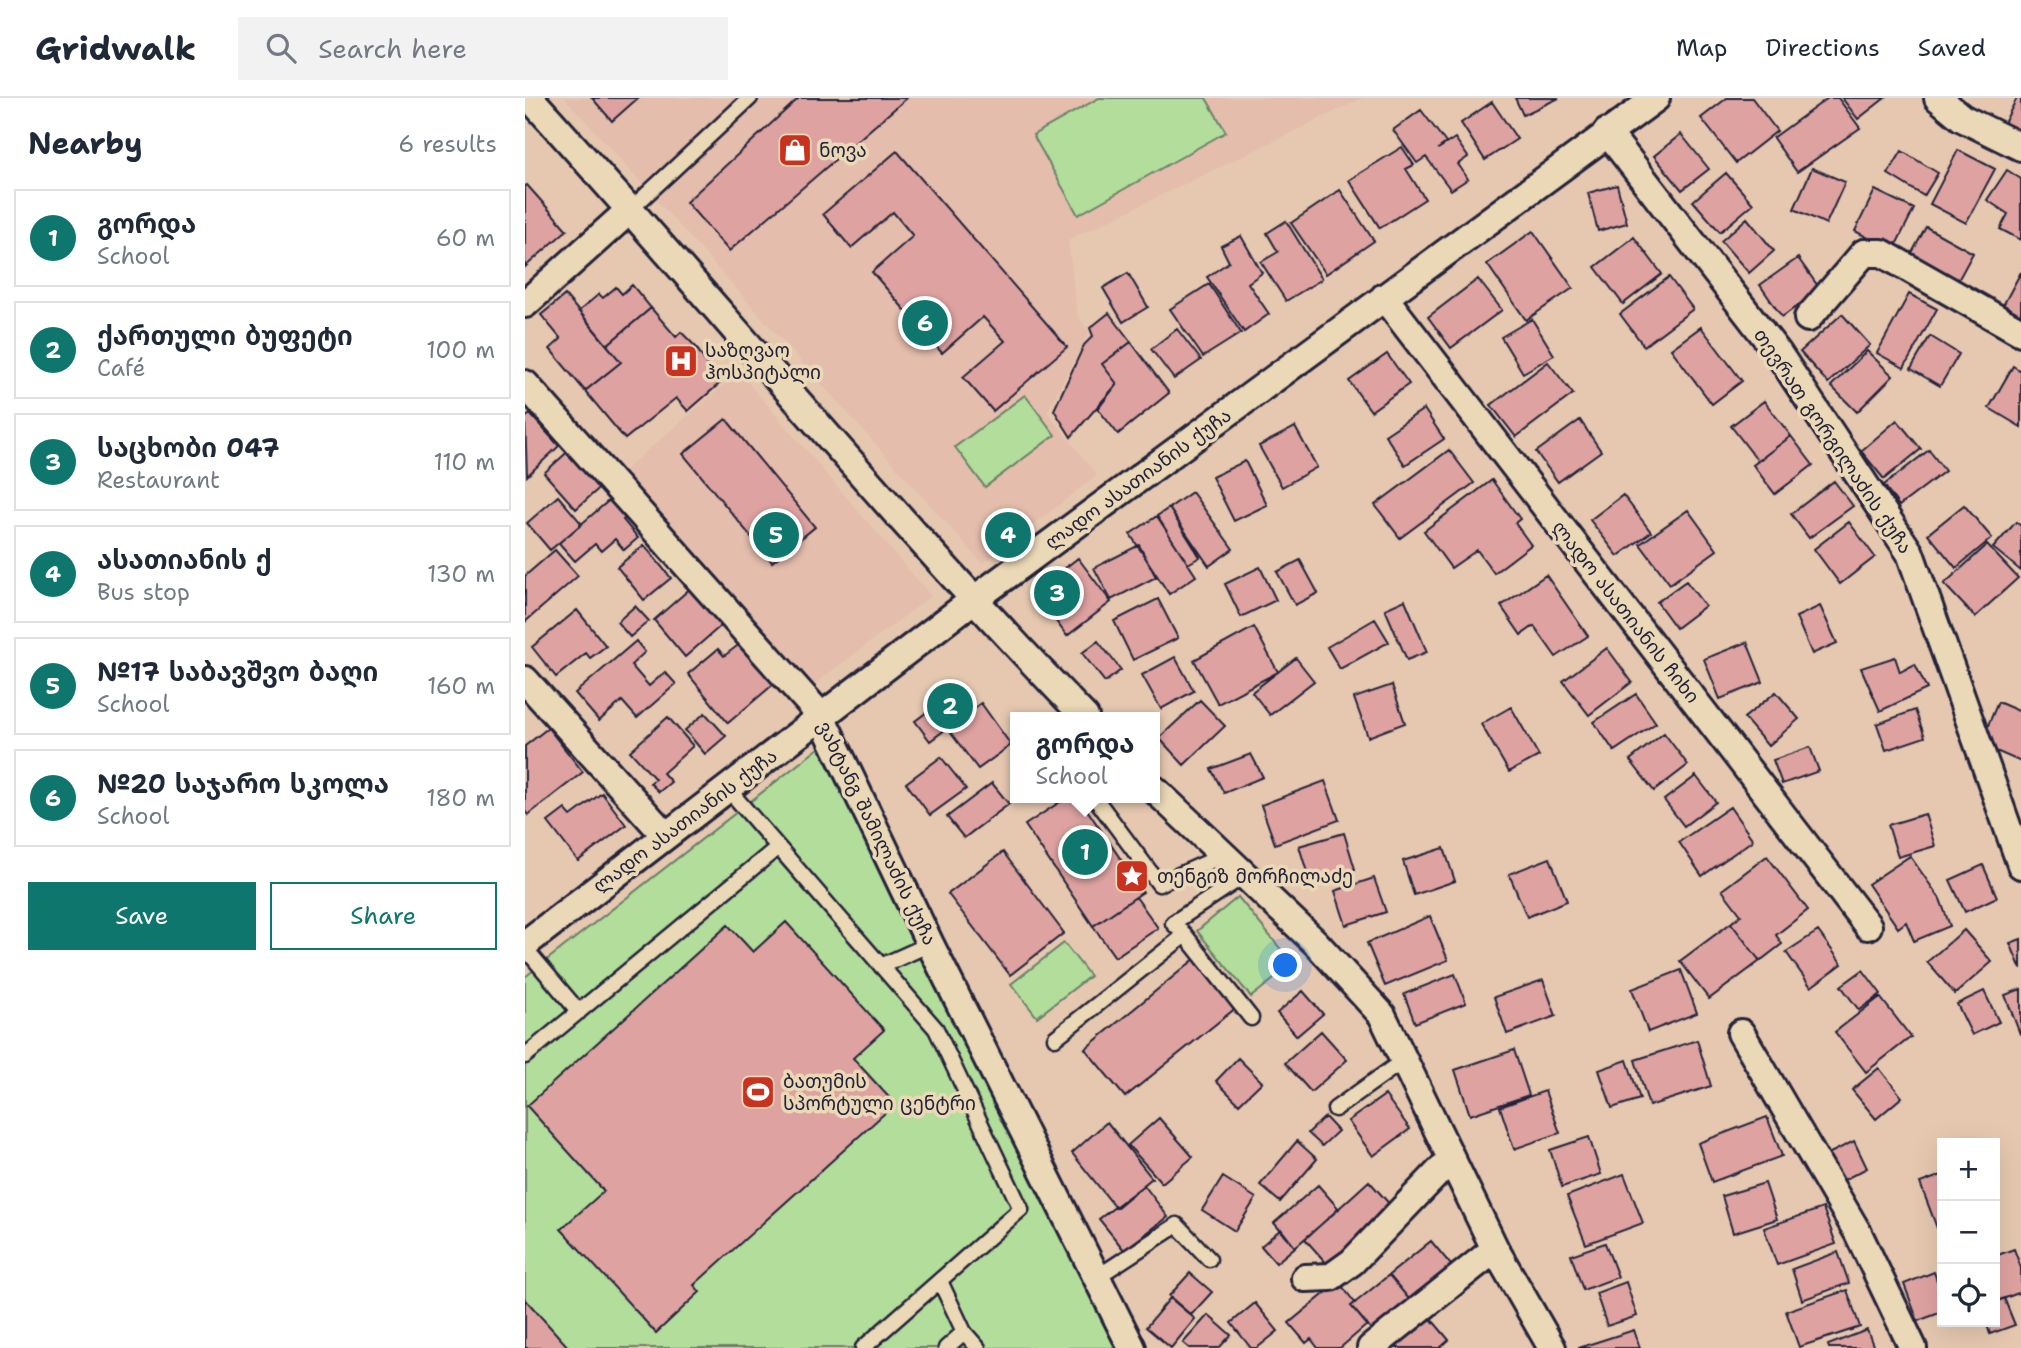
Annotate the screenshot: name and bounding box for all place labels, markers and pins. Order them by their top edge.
shop icon: ნოვა [776,131,814,169]
place label: ნოვა [819,138,867,163]
pin: 6 [902,297,948,349]
place label: საზღვაო ჰოსპიტალი [705,338,821,385]
hospital icon: საზღვაო ჰოსპიტალი [662,342,700,380]
pin: 5 [753,509,799,561]
pin: 4 [985,509,1031,561]
pin: 3 [1034,567,1080,619]
pin: 2 [927,680,973,732]
pin: 1 [1062,826,1108,878]
place icon: თენგიზ მორჩილაძე [1113,857,1151,895]
place label: თენგიზ მორჩილაძე [1157,864,1353,889]
place label: ბათუმის სპორტული ცენტრი [783,1069,976,1116]
sports icon: ბათუმის სპორტული ცენტრი [739,1073,777,1111]

